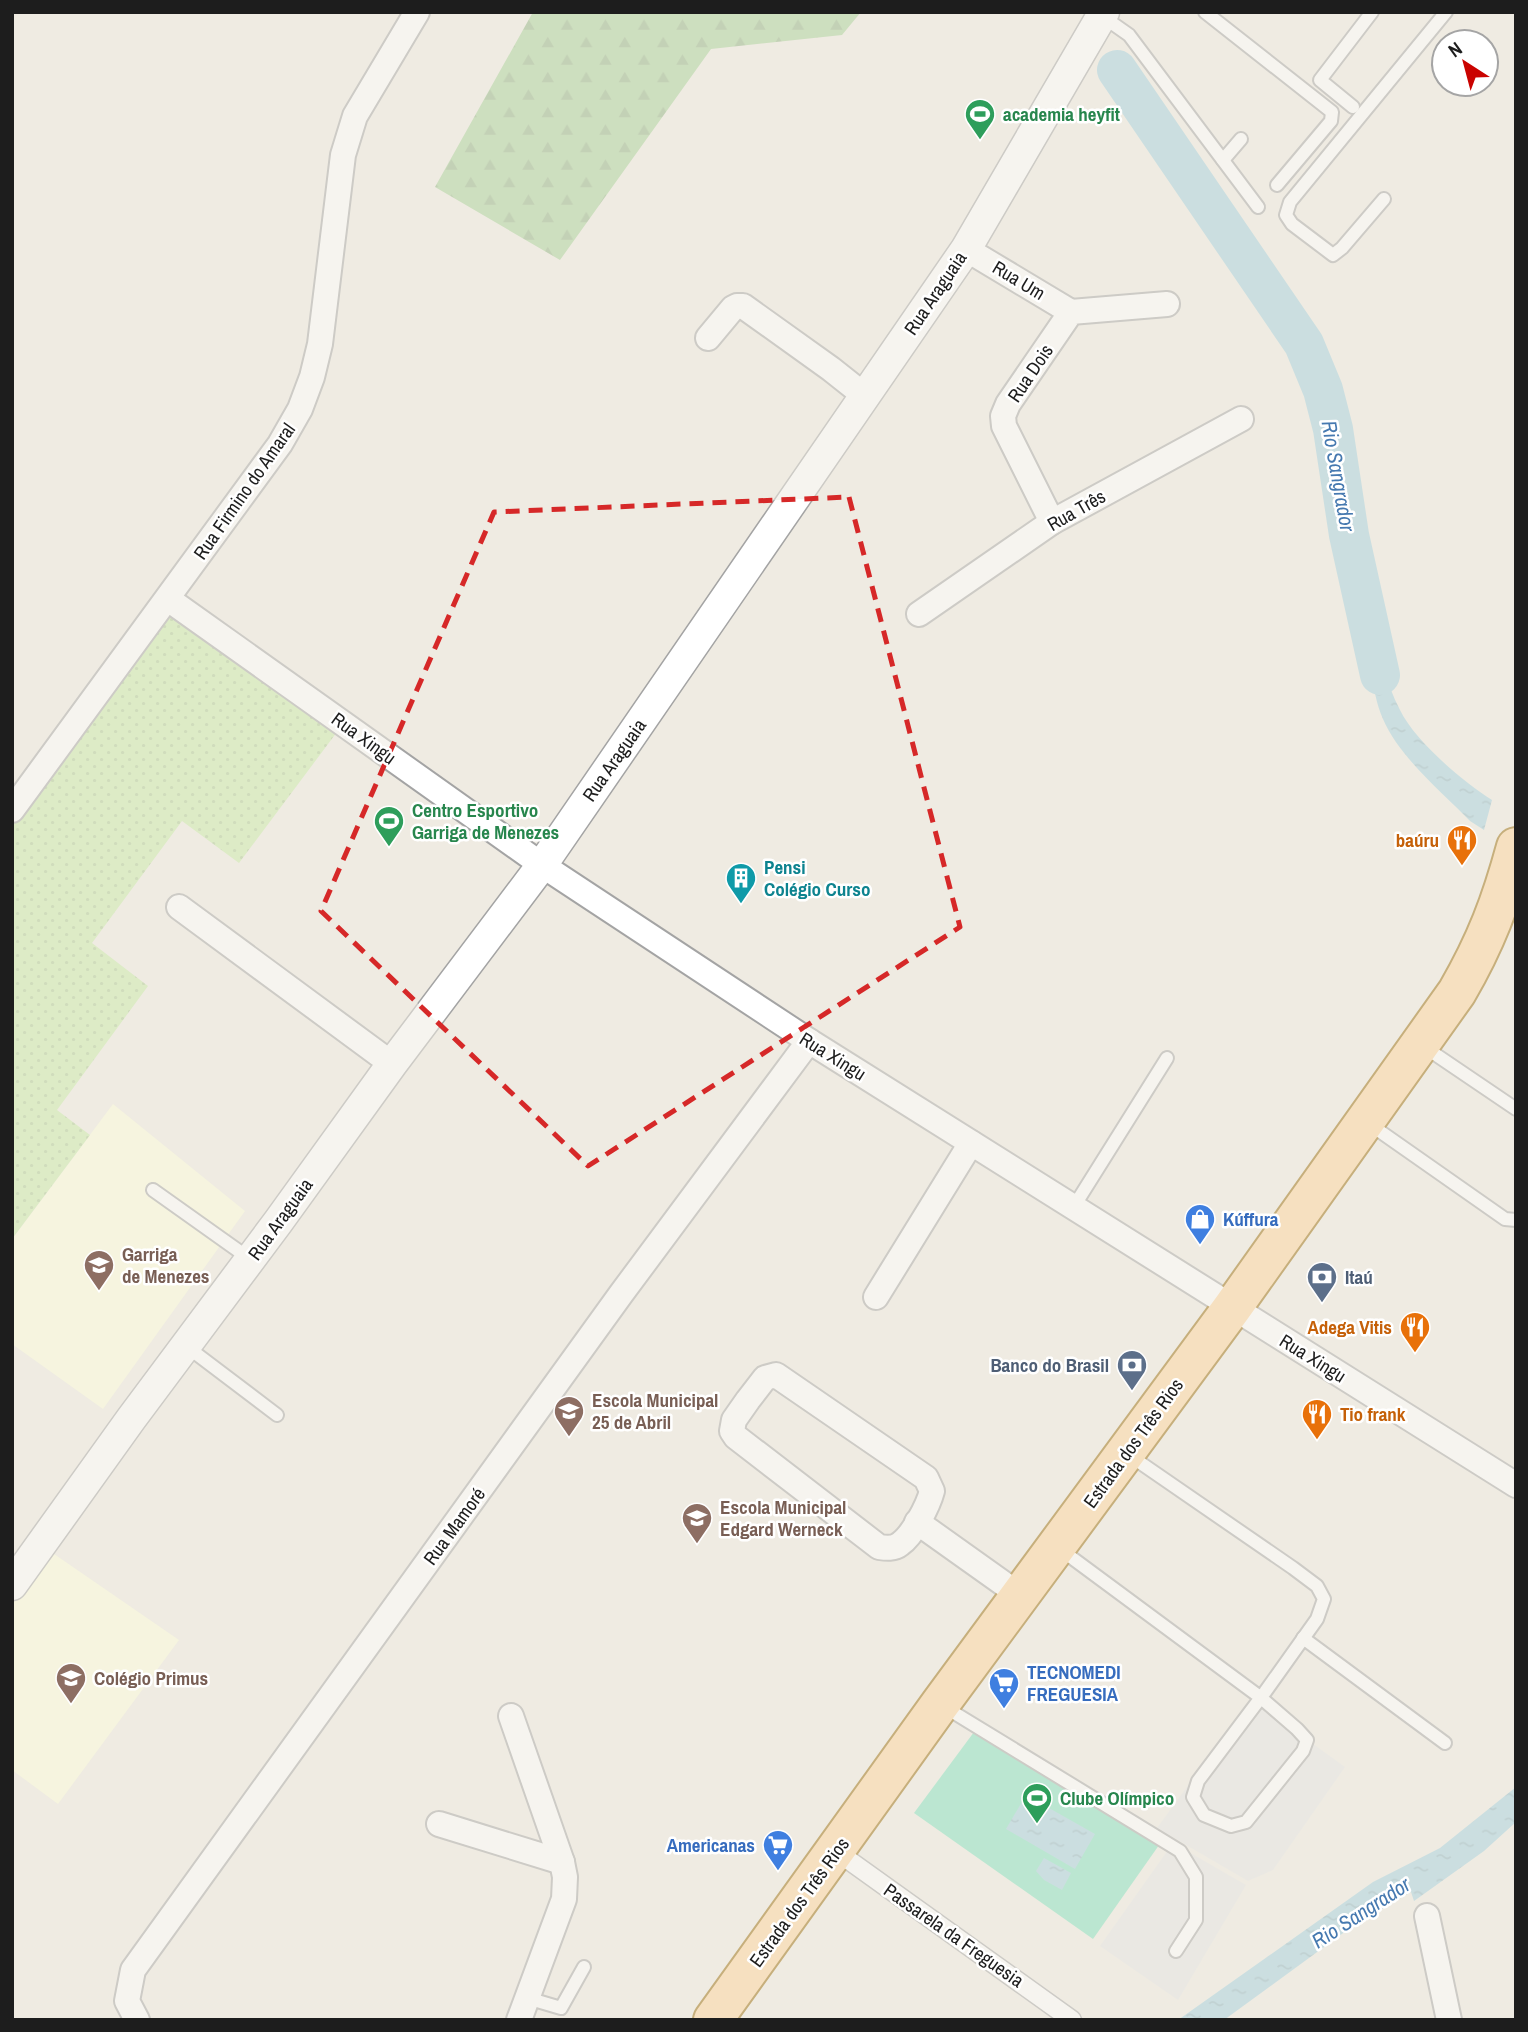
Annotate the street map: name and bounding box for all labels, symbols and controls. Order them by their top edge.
north arrow [1430,28,1500,98]
text: N [1443,35,1467,63]
sports icon: academia heyfit [963,97,997,141]
place label: academia heyfit [1003,101,1120,127]
street label: Rua Araguaia [898,246,973,340]
street label: Rua Um [988,254,1050,306]
street label: Rua Dois [1001,339,1059,407]
street label: Rua Firmino do Amaral [187,418,301,564]
water label: Rio Sangrador [1314,418,1363,535]
street label: Rua Três [1042,483,1110,537]
street label: Rua Xingu [327,706,401,770]
street label: Rua Araguaia [576,713,652,806]
place label: Centro Esportivo Garriga de Menezes [412,797,559,845]
sports icon: Centro Esportivo Garriga de Menezes [372,804,406,848]
restaurant icon: baúru [1445,823,1479,867]
place label: baúru [1396,827,1439,853]
place label: Pensi Colégio Curso [764,854,870,902]
building icon: Pensi Colégio Curso [724,861,758,905]
street label: Rua Xingu [795,1025,871,1087]
street label: Rua Araguaia [241,1173,319,1265]
shop icon: Kúffura [1183,1202,1217,1246]
place label: Kúffura [1223,1206,1279,1232]
place label: Garriga de Menezes [122,1241,209,1289]
school or university icon: Garriga de Menezes [82,1248,116,1292]
bank icon: Itaú [1305,1260,1339,1304]
place label: Itaú [1345,1264,1373,1290]
restaurant icon: Adega Vitis [1398,1310,1432,1354]
place label: Adega Vitis [1307,1314,1392,1340]
street label: Rua Xingu [1275,1327,1351,1389]
bank icon: Banco do Brasil [1115,1348,1149,1392]
place label: Banco do Brasil [990,1352,1109,1378]
street label: Estrada dos Três Rios [1077,1373,1189,1513]
place label: Escola Municipal 25 de Abril [592,1387,718,1435]
school or university icon: Escola Municipal 25 de Abril [552,1394,586,1438]
restaurant icon: Tio frank [1300,1397,1334,1441]
place label: Tio frank [1340,1401,1406,1427]
street label: Rua Mamoré [417,1482,491,1570]
place label: Escola Municipal Edgard Werneck [720,1494,846,1542]
school or university icon: Escola Municipal Edgard Werneck [680,1501,714,1545]
place label: TECNOMEDI FREGUESIA [1027,1659,1120,1707]
school or university icon: Colégio Primus [54,1661,88,1705]
place label: Colégio Primus [94,1665,208,1691]
supermarket icon: TECNOMEDI FREGUESIA [987,1666,1021,1710]
sports icon: Clube Olímpico [1020,1781,1054,1825]
place label: Clube Olímpico [1060,1785,1174,1811]
supermarket icon: Americanas [761,1828,795,1872]
place label: Americanas [667,1832,755,1858]
street label: Estrada dos Três Rios [743,1832,855,1972]
water label: Rio Sangrador [1306,1869,1417,1955]
street label: Passarela da Freguesia [879,1877,1029,1993]

